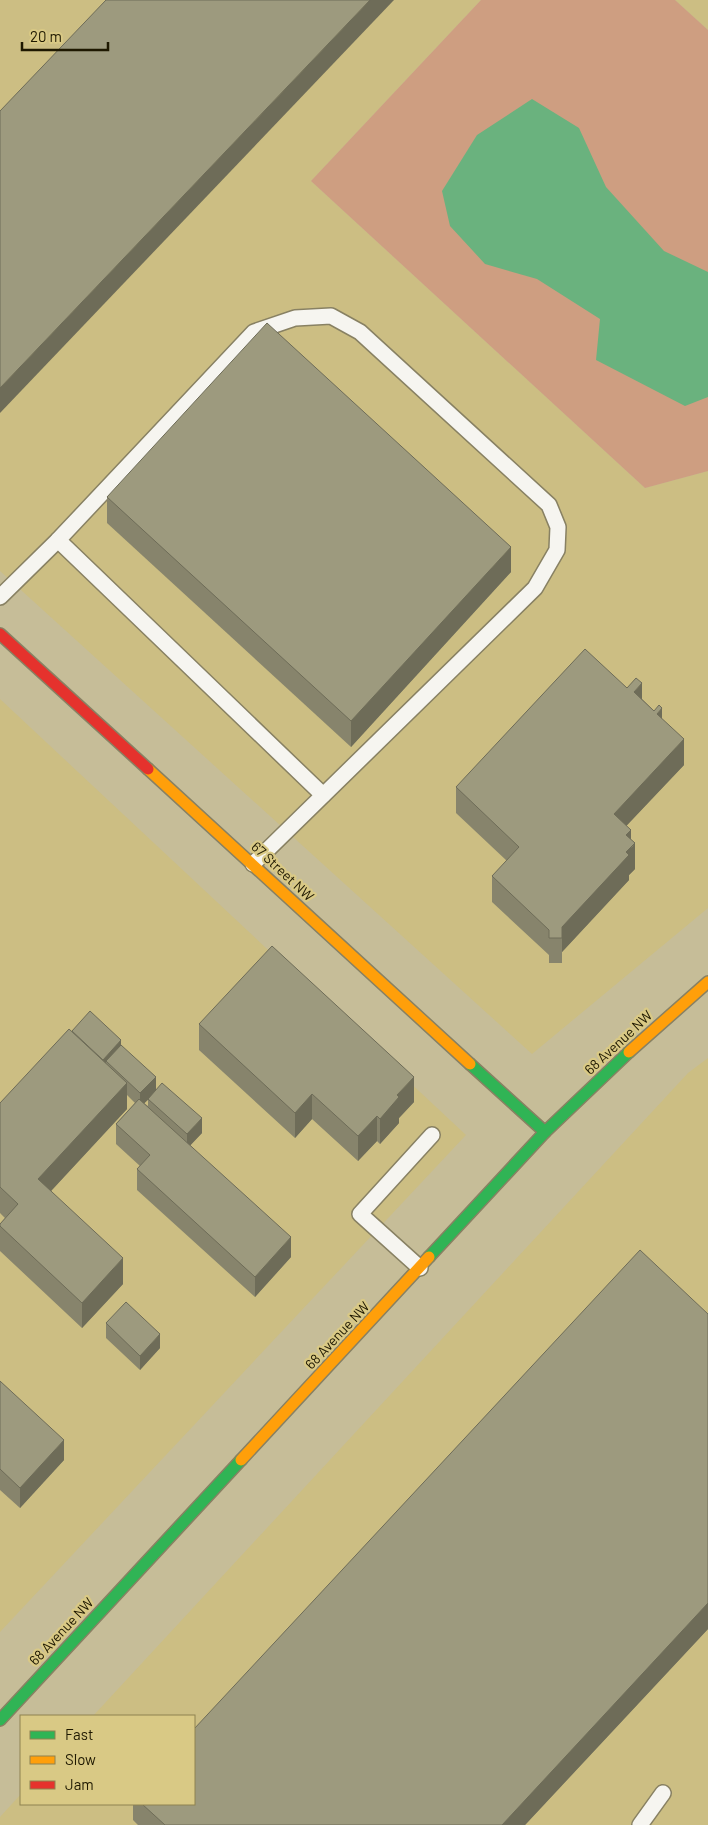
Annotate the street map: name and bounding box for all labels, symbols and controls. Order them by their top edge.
scale bar [22,20,109,52]
text: 20 m [30,27,62,45]
street label: 67 Street NW [248,838,318,904]
street label: 68 Avenue NW [581,1006,655,1078]
street label: 68 Avenue NW [301,1298,373,1372]
street label: 68 Avenue NW [25,1594,97,1668]
legend [20,1715,195,1805]
text: Fast [65,1725,93,1743]
text: Slow [65,1750,96,1768]
text: Jam [65,1775,94,1793]

